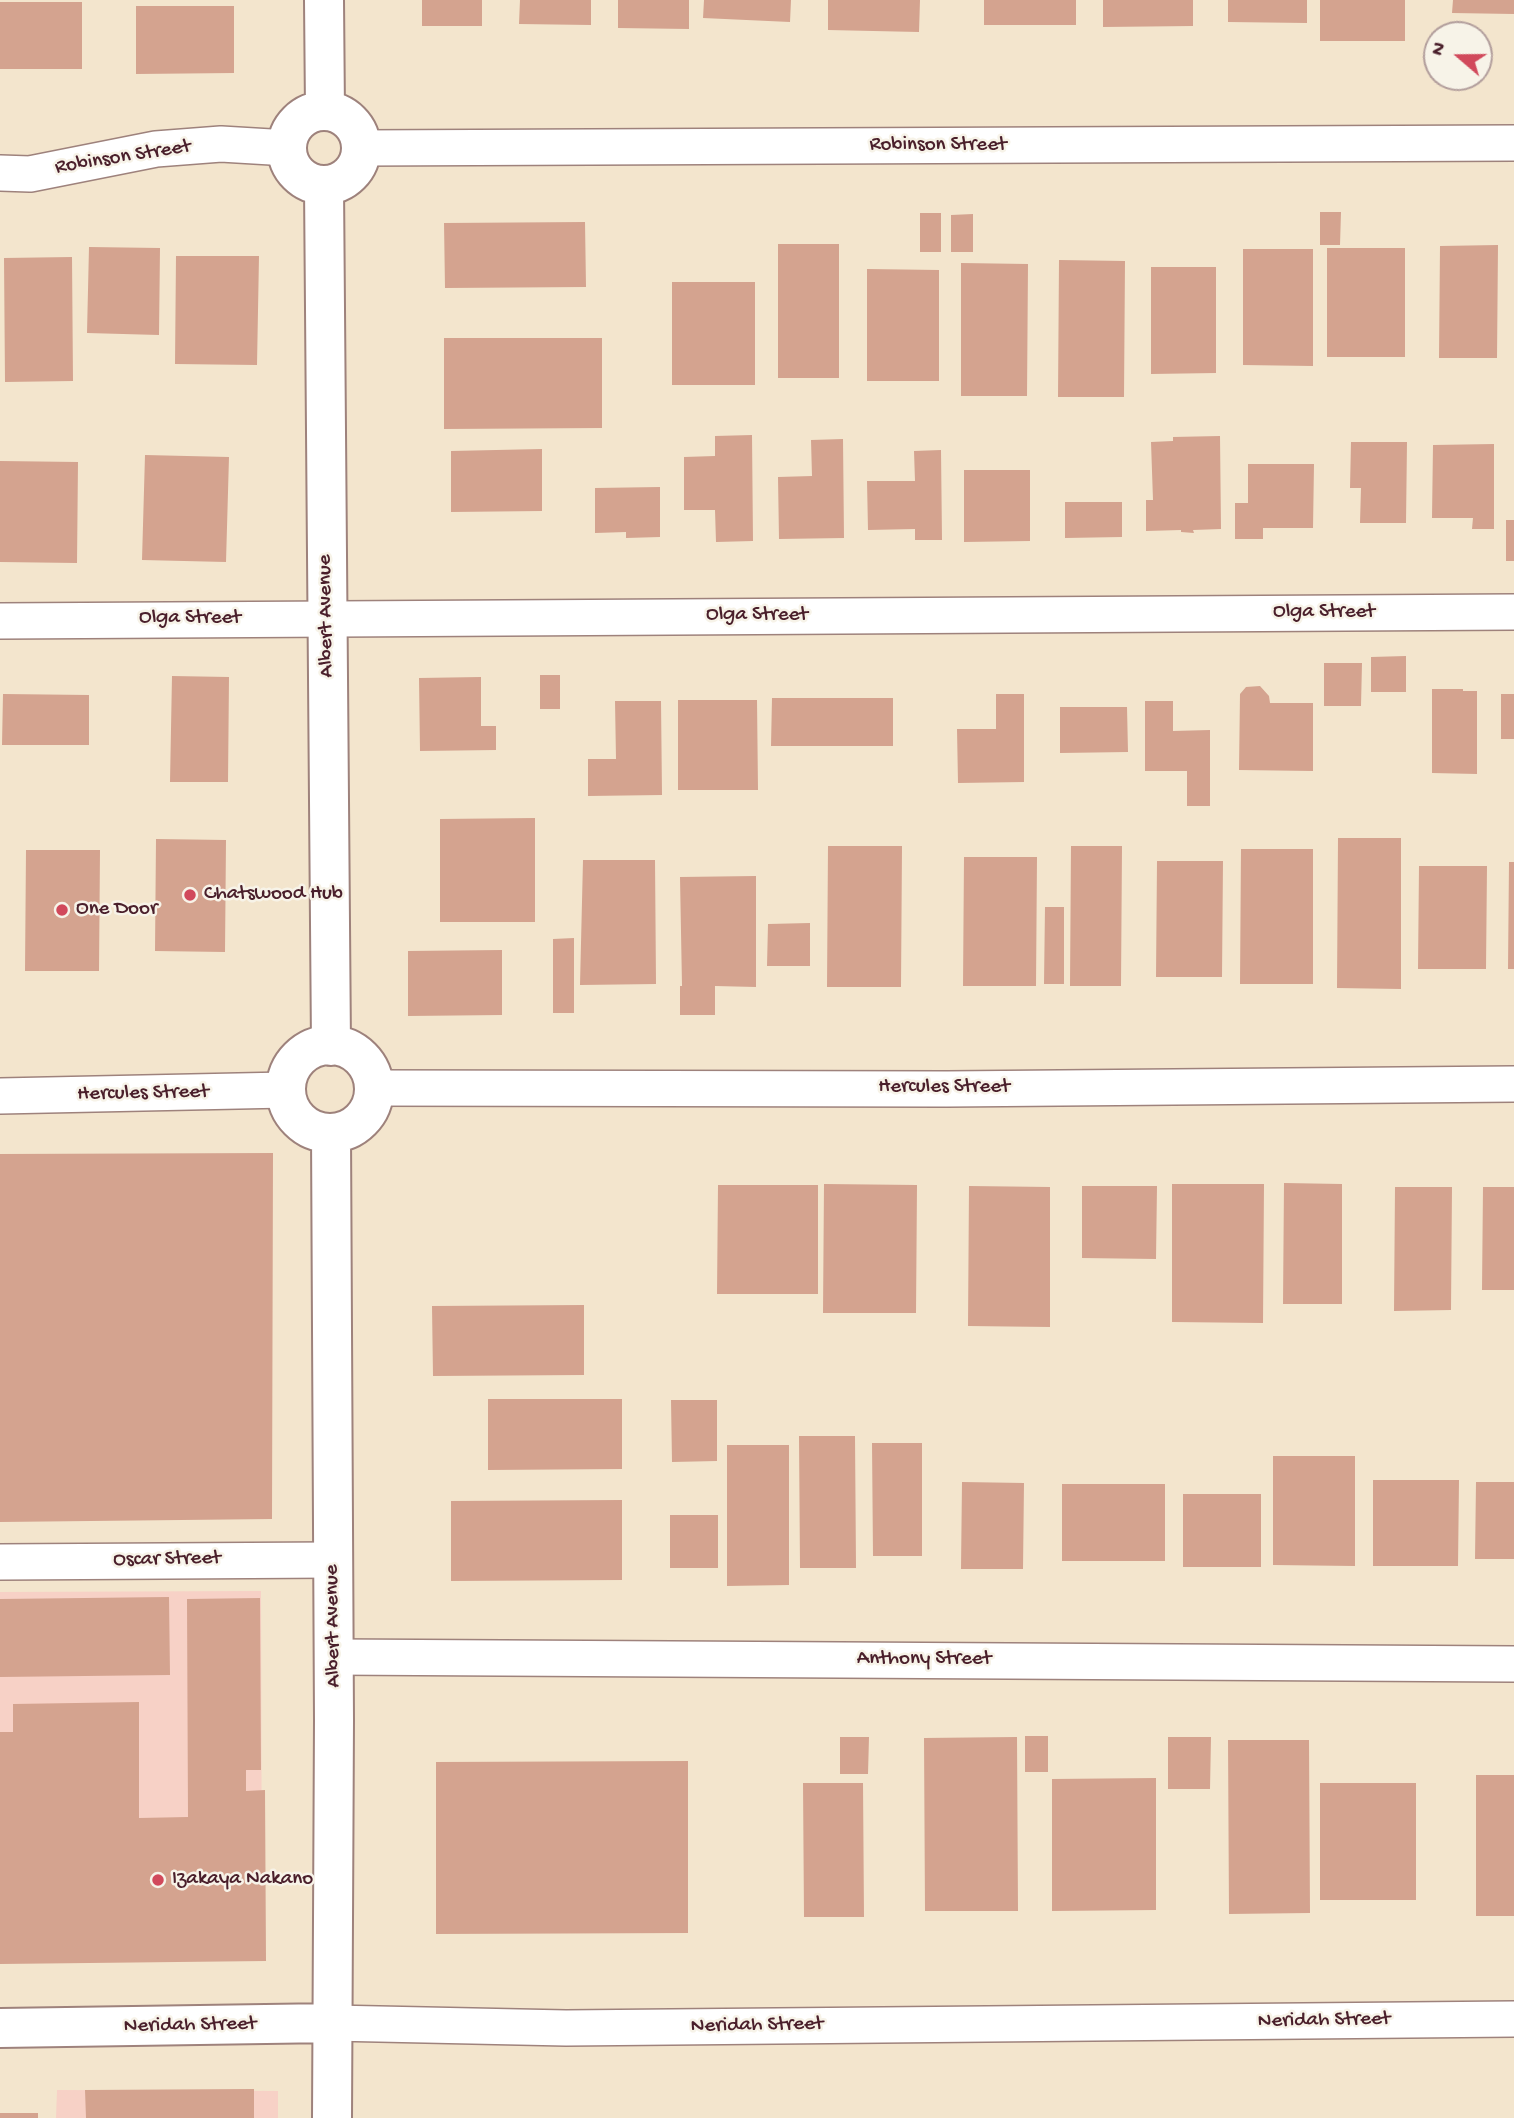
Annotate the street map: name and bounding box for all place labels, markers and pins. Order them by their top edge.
place label: Chatswood Hub [204,882,343,908]
marker: Chatswood Hub [182,887,198,903]
place label: One Door [76,897,157,923]
marker: One Door [54,902,70,918]
place label: Izakaya Nakano [172,1867,313,1893]
marker: Izakaya Nakano [150,1872,166,1888]

